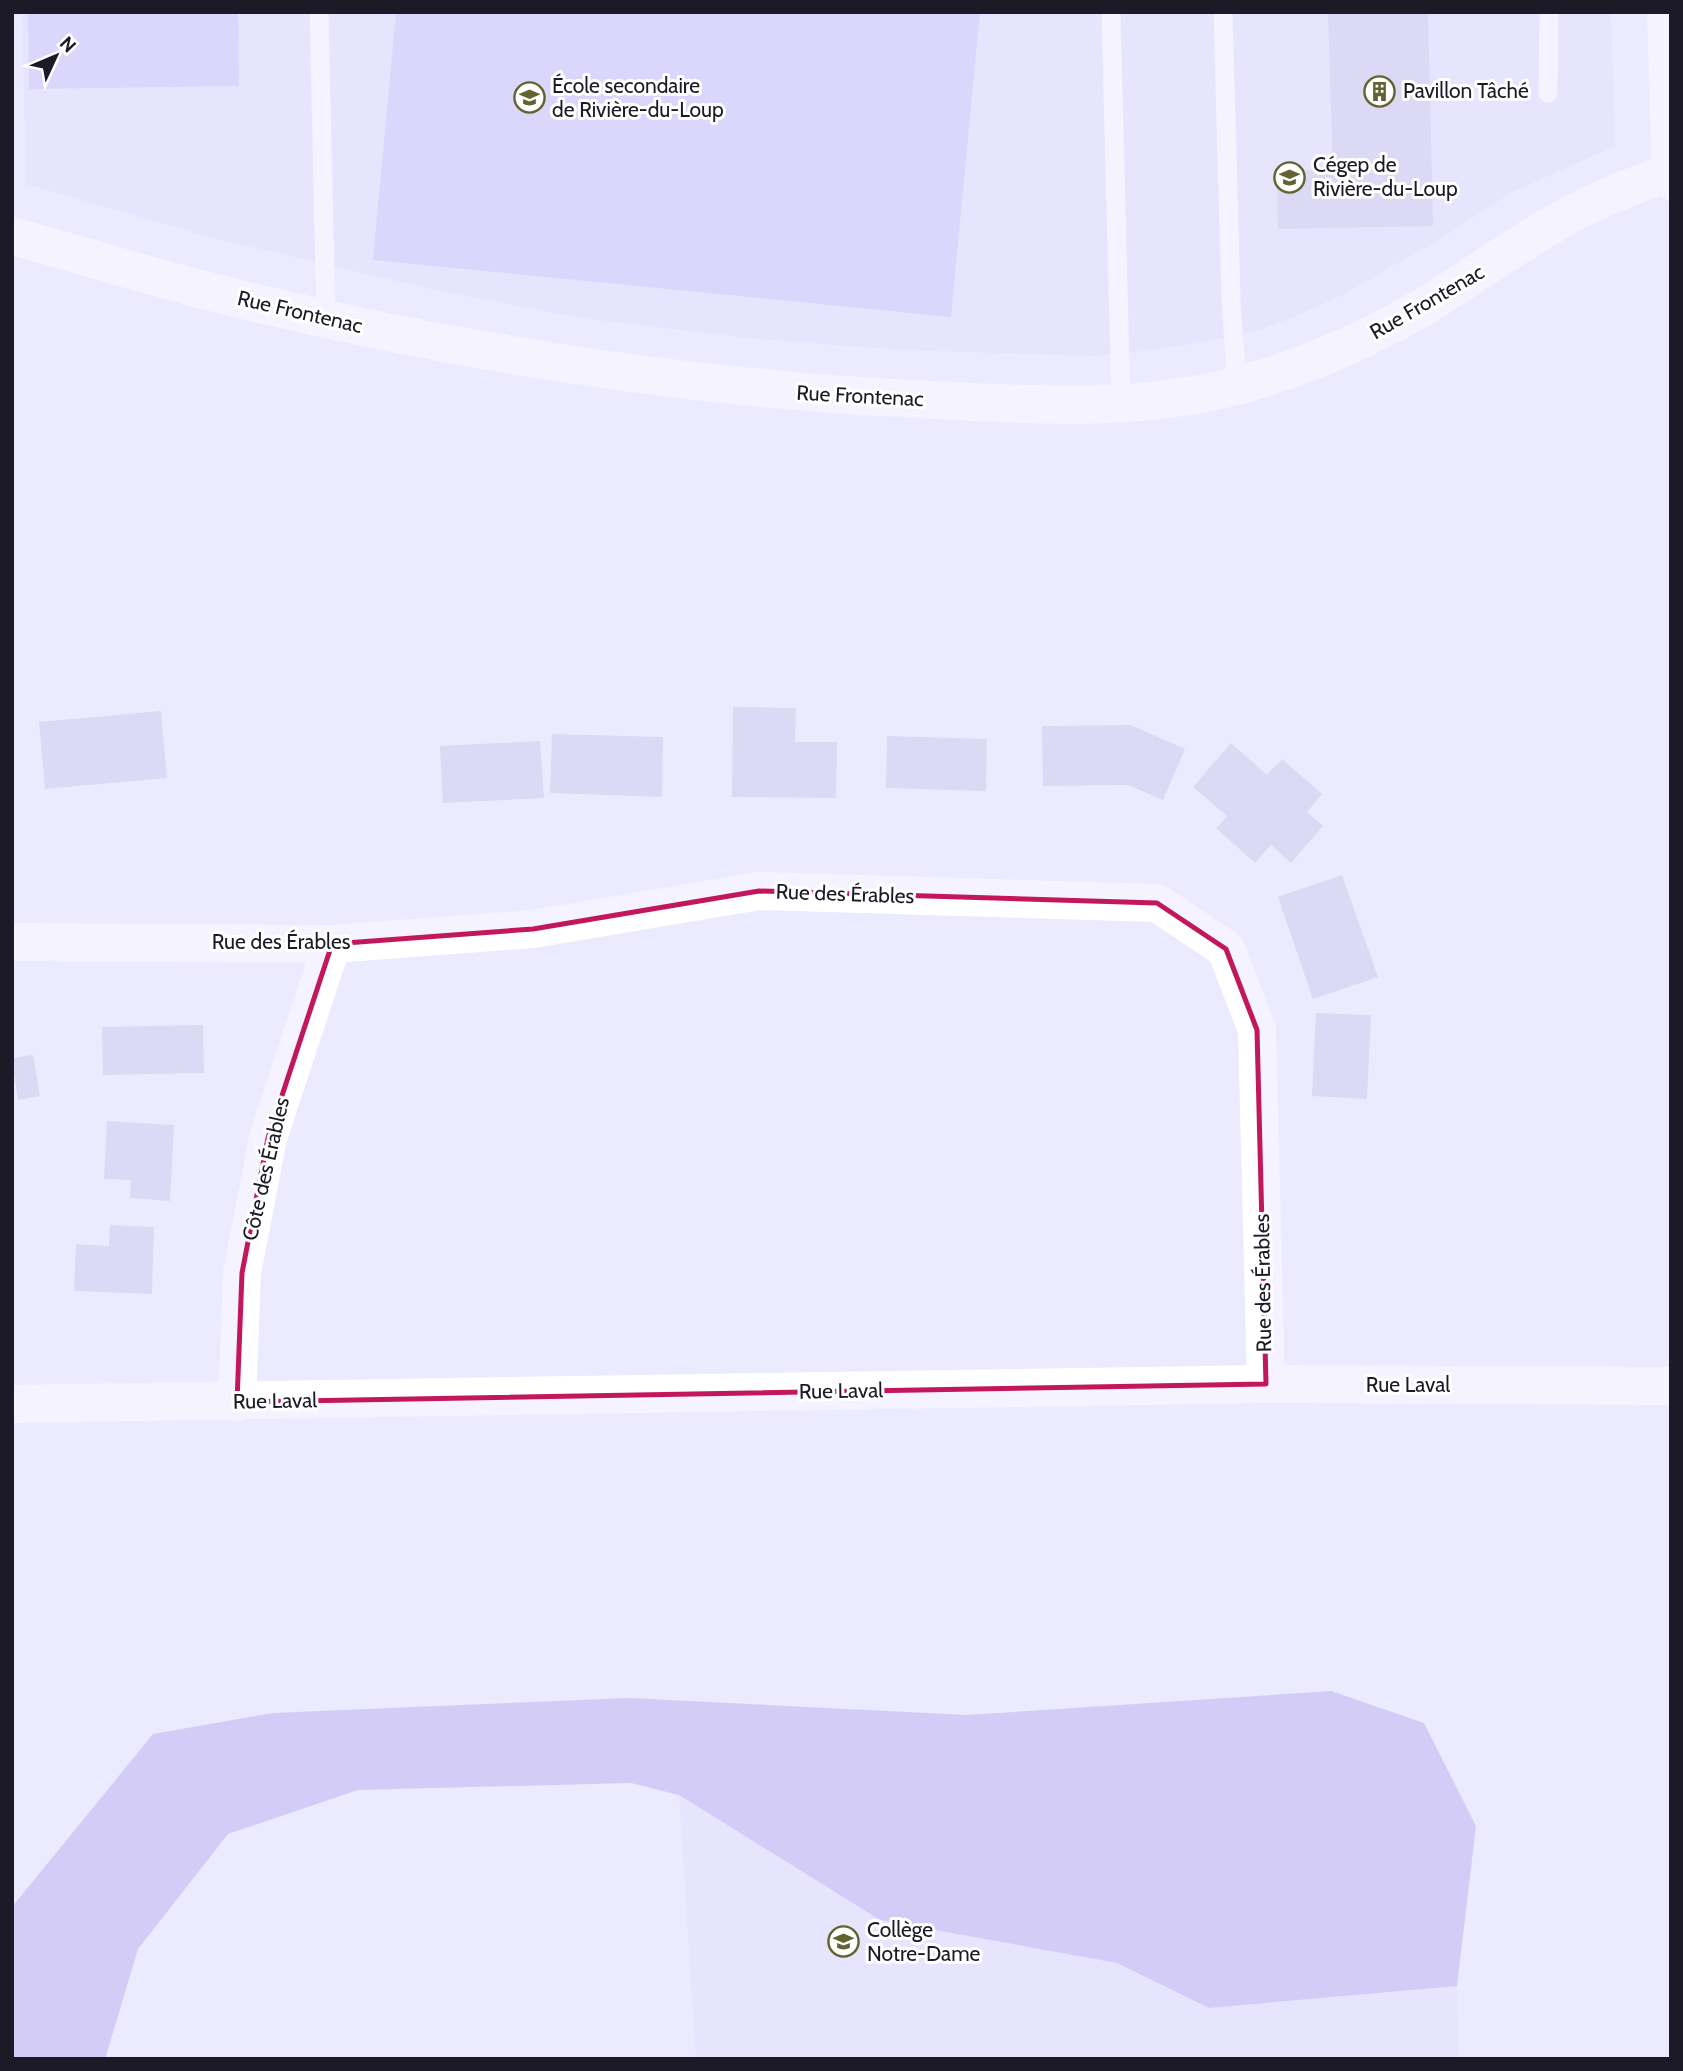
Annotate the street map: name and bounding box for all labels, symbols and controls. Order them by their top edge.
north arrow [21,21,91,91]
text: N [55,32,81,57]
place label: École secondaire de Rivière-du-Loup [552,73,724,122]
building icon: Pavillon Tâché [1363,74,1397,108]
place label: Pavillon Tâché [1403,78,1529,103]
school or university icon: École secondaire de Rivière-du-Loup [512,81,546,115]
place label: Cégep de Rivière-du-Loup [1313,152,1458,201]
school or university icon: Cégep de Rivière-du-Loup [1273,160,1307,194]
street label: Rue Frontenac [1365,259,1488,344]
street label: Rue Frontenac [235,285,365,338]
street label: Rue Frontenac [796,380,924,411]
street label: Rue des Érables [775,879,915,908]
street label: Rue des Érables [212,929,351,954]
street label: Côte des Érables [237,1095,294,1243]
street label: Rue des Érables [1249,1213,1276,1353]
street label: Rue Laval [1366,1372,1450,1397]
street label: Rue Laval [799,1377,883,1404]
street label: Rue Laval [233,1387,317,1414]
place label: Collège Notre-Dame [867,1917,981,1966]
school or university icon: Collège Notre-Dame [827,1925,861,1959]

